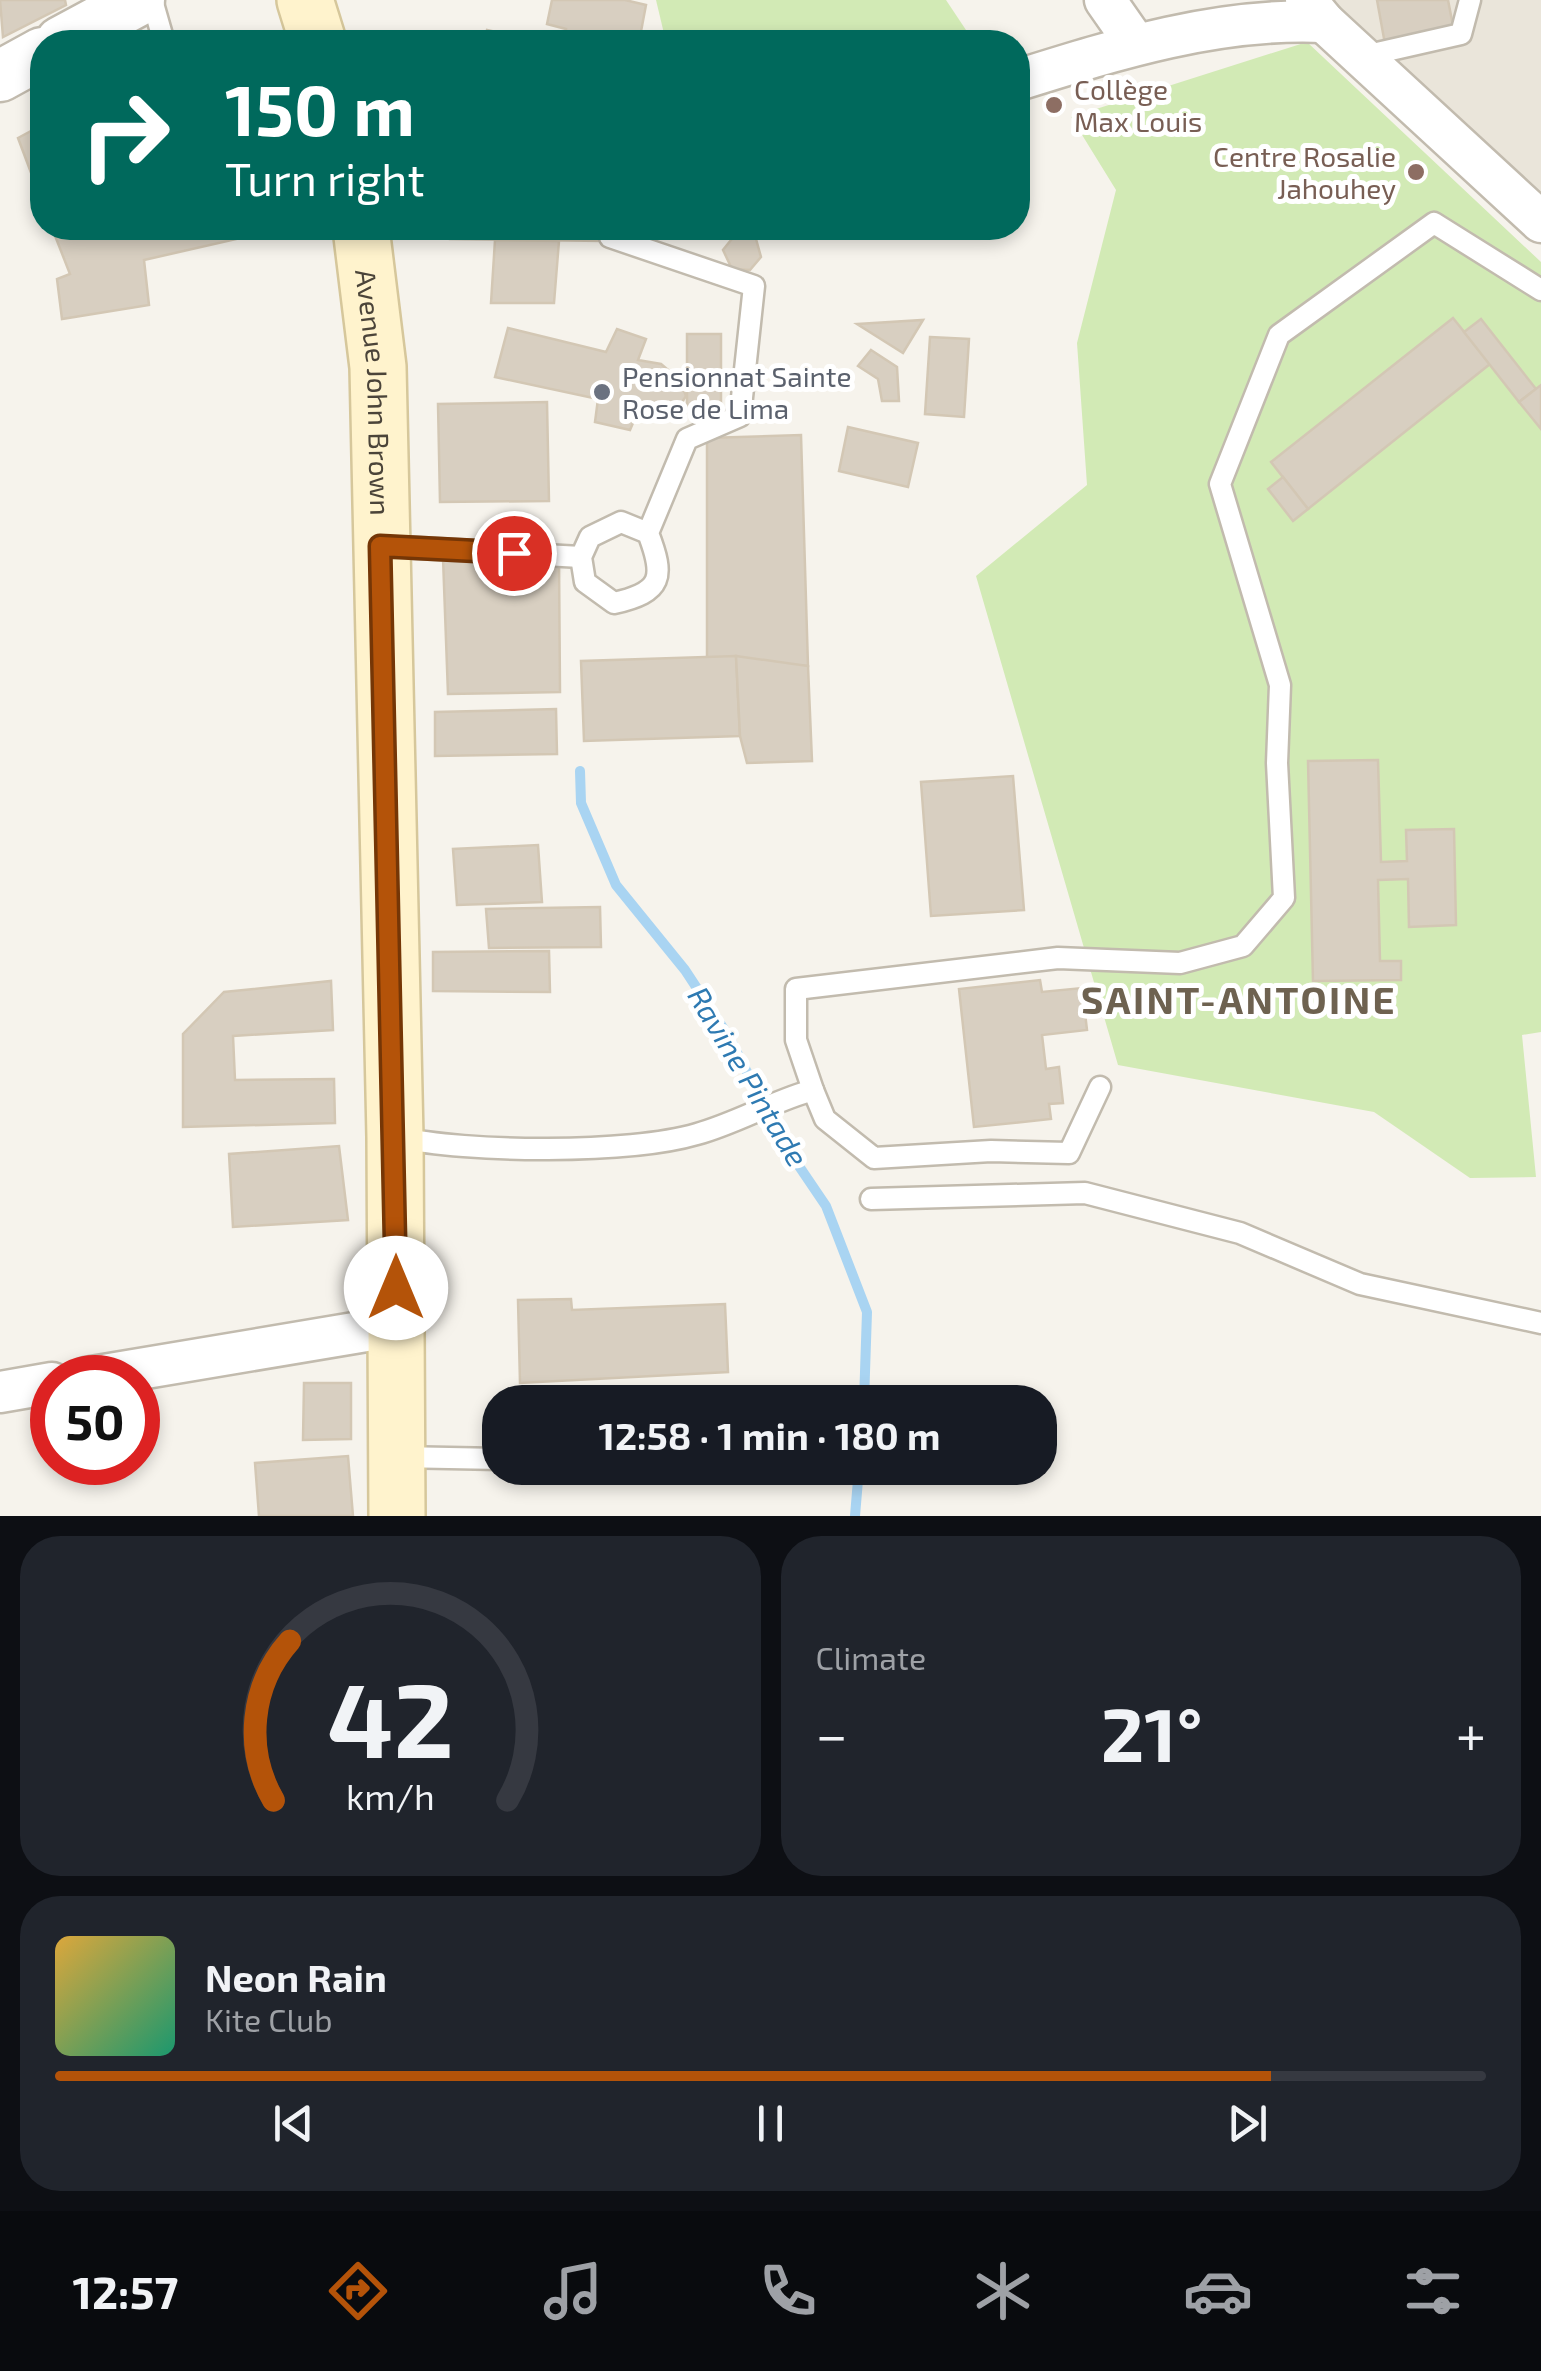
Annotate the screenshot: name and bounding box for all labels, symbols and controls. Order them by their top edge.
text: 150 m [225,66,415,150]
icon: right [60,70,190,200]
place label: Collège Max Louis [1074,72,1202,138]
marker: Collège Max Louis [1043,94,1065,116]
place label: Centre Rosalie Jahouhey [1213,139,1396,205]
text: Turn right [225,151,425,205]
marker: Centre Rosalie Jahouhey [1405,161,1427,183]
street label: Avenue John Brown [349,267,398,516]
place label: Pensionnat Sainte Rose de Lima [622,359,852,425]
marker: Pensionnat Sainte Rose de Lima [591,381,613,403]
pin [472,511,557,596]
icon: arrive [487,526,542,581]
district label: SAINT-ANTOINE [1081,976,1397,1022]
water label: Ravine Pintade [681,980,817,1172]
position arrow [344,1236,448,1340]
speed limit sign: 50 [30,1355,160,1485]
text: 12:58 · 1 min · 180 m [598,1412,941,1458]
text: Climate [816,1638,926,1676]
text: 42 [327,1654,454,1779]
text: 21° [1101,1687,1203,1777]
text: − [816,1700,848,1766]
text: + [1456,1700,1486,1766]
text: km/h [346,1774,435,1817]
text: Neon Rain [205,1954,387,2000]
text: Kite Club [205,2000,333,2038]
icon: previous [266,2096,321,2151]
icon: pause [743,2096,798,2151]
icon: next [1220,2096,1275,2151]
icon: directions [323,2256,393,2326]
icon: music [538,2256,608,2326]
icon: phone [753,2256,823,2326]
icon: climate [968,2256,1038,2326]
icon: car [1183,2256,1253,2326]
icon: filters [1398,2256,1468,2326]
text: 12:57 [73,2264,178,2318]

